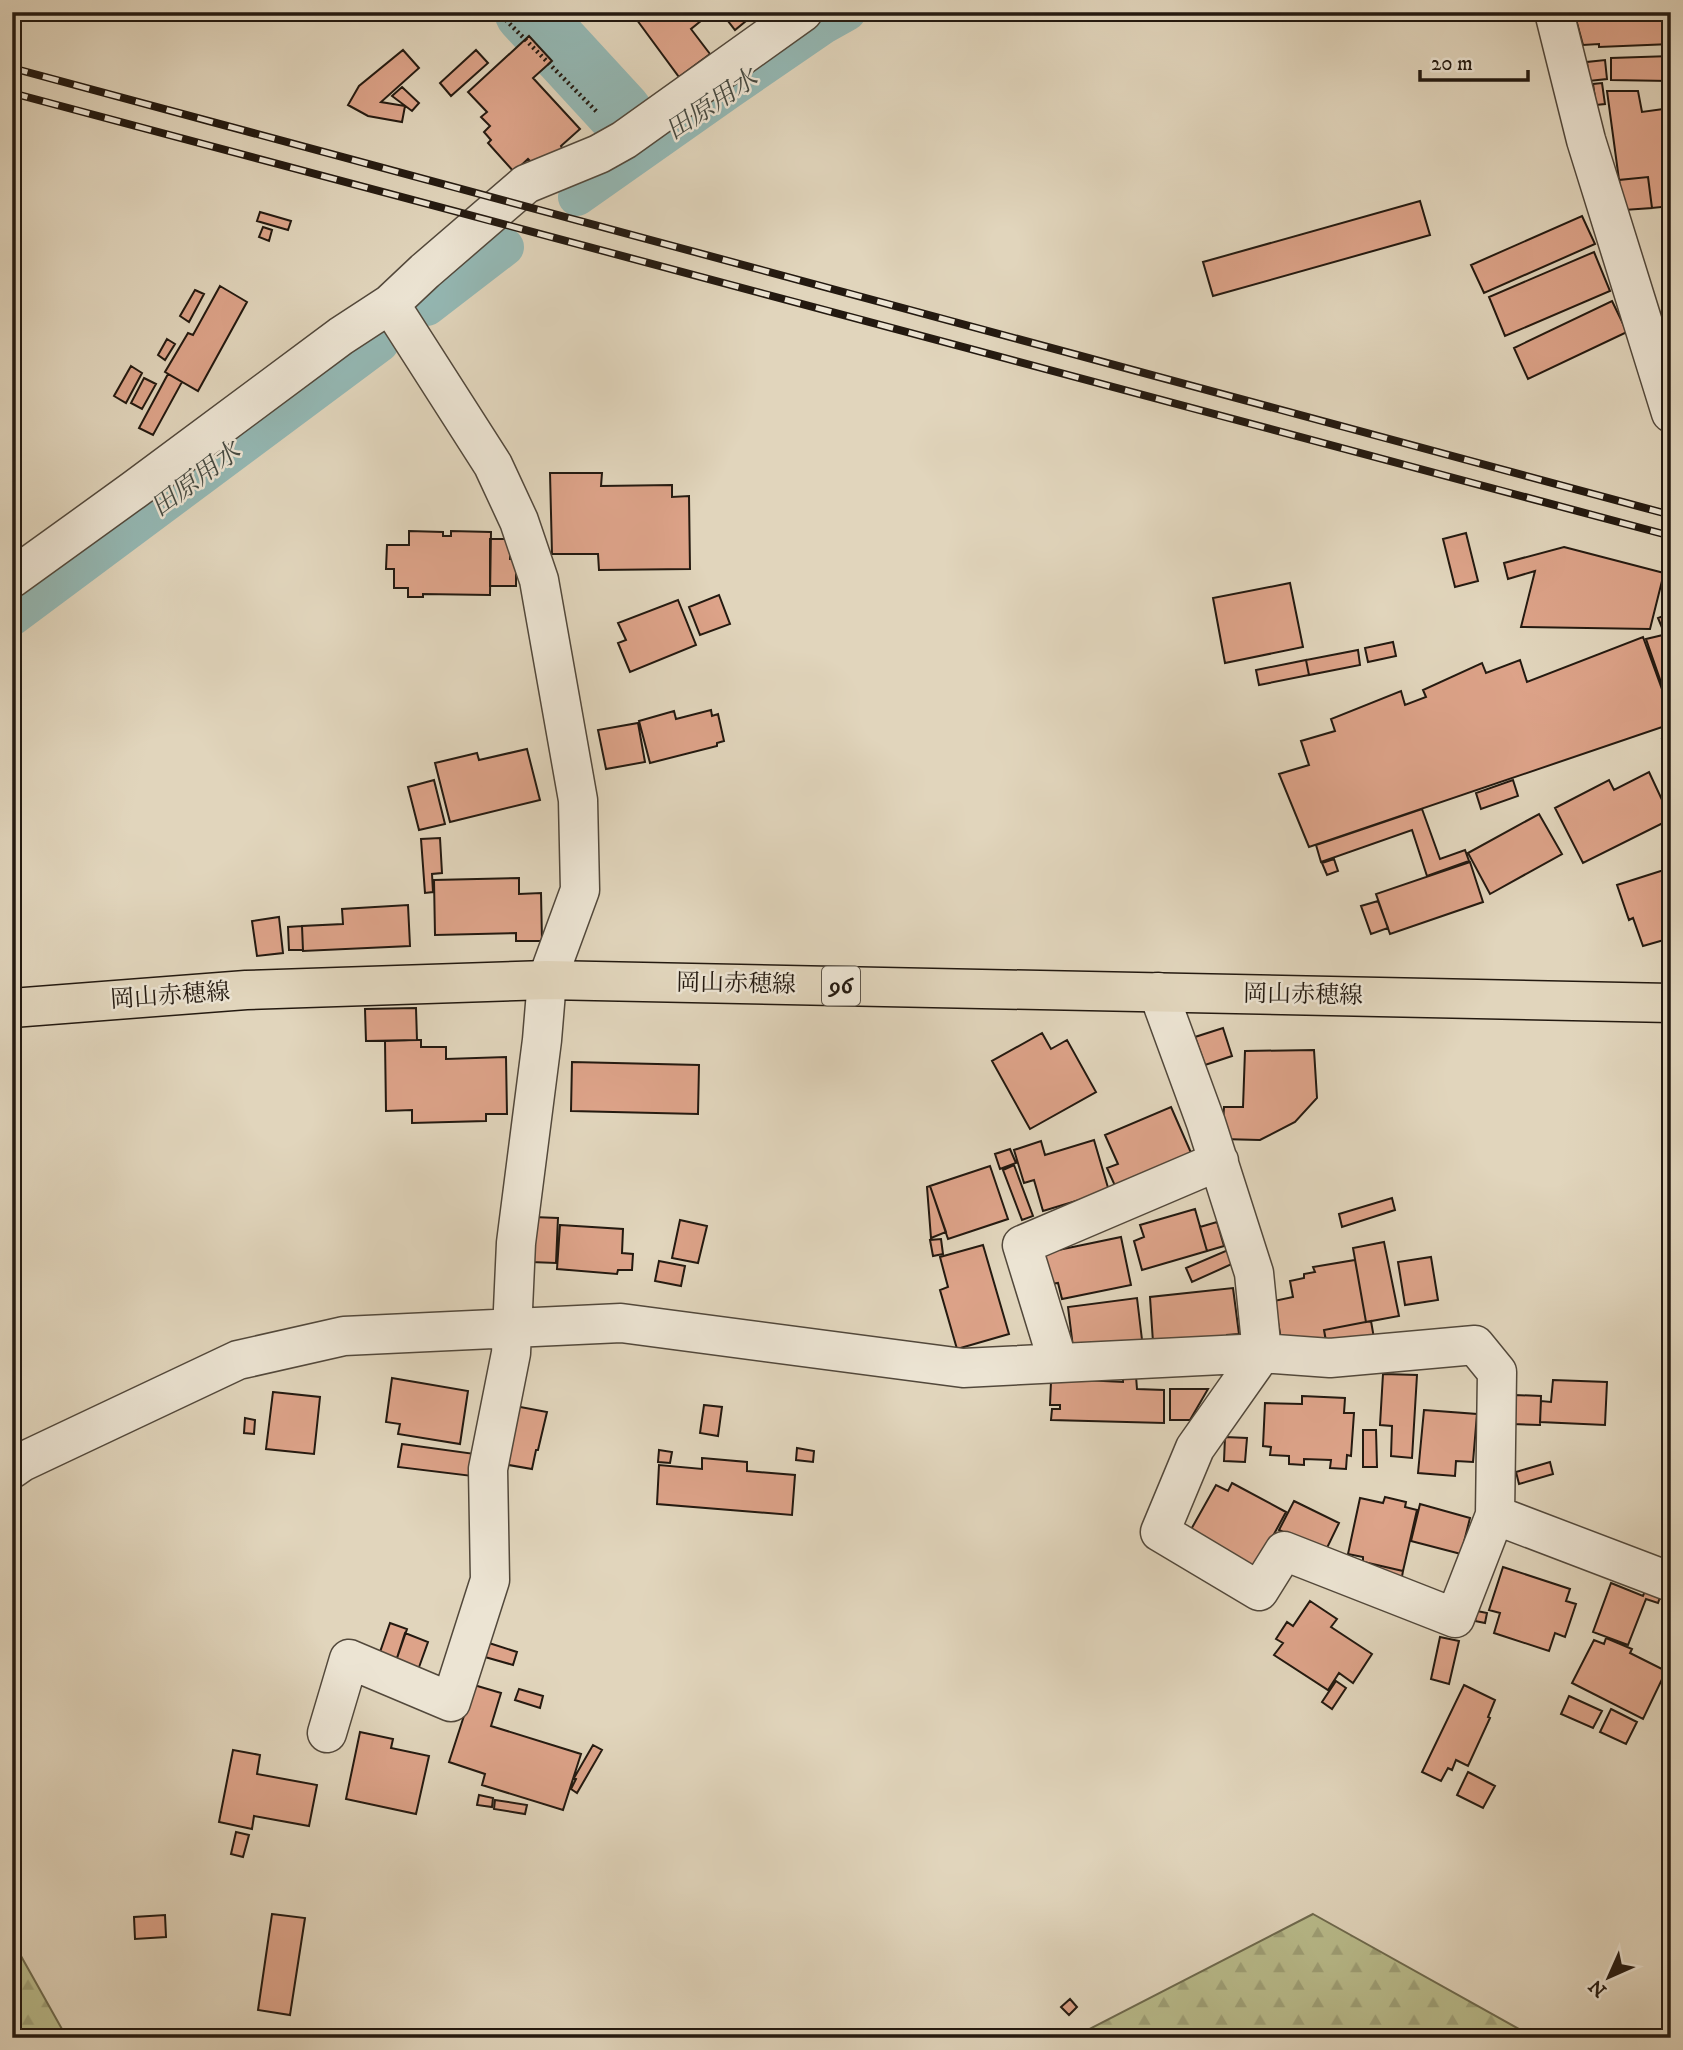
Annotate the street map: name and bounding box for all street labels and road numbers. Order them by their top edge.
road number: 96 [822,967,860,1006]
street label: 岡山赤穂線 [676,968,796,1000]
street label: 岡山赤穂線 [109,977,231,1015]
street label: 岡山赤穂線 [1243,979,1363,1011]

